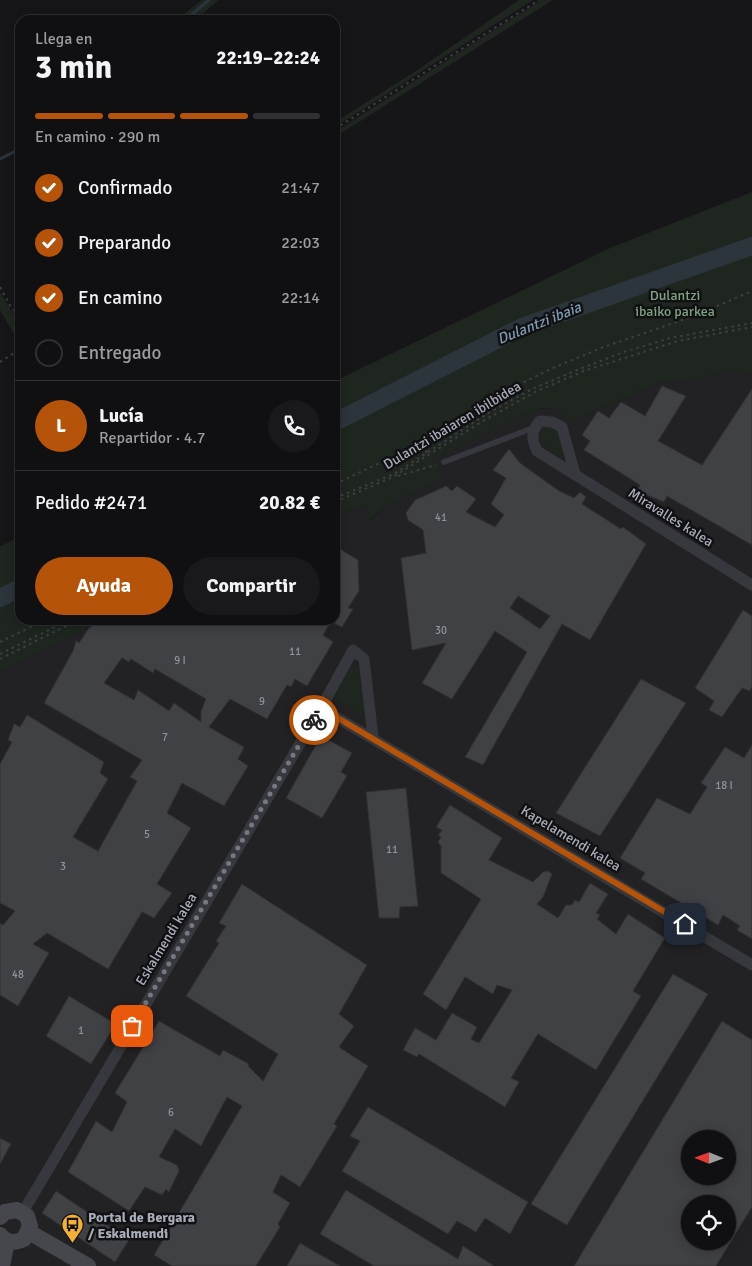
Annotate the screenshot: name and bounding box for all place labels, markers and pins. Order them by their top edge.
pin [664,903,706,945]
pin [111,1005,153,1047]
place label: Portal de Bergara / Eskalmendi [88,1209,195,1242]
bus stop icon: Portal de Bergara / Eskalmendi [60,1213,84,1244]

